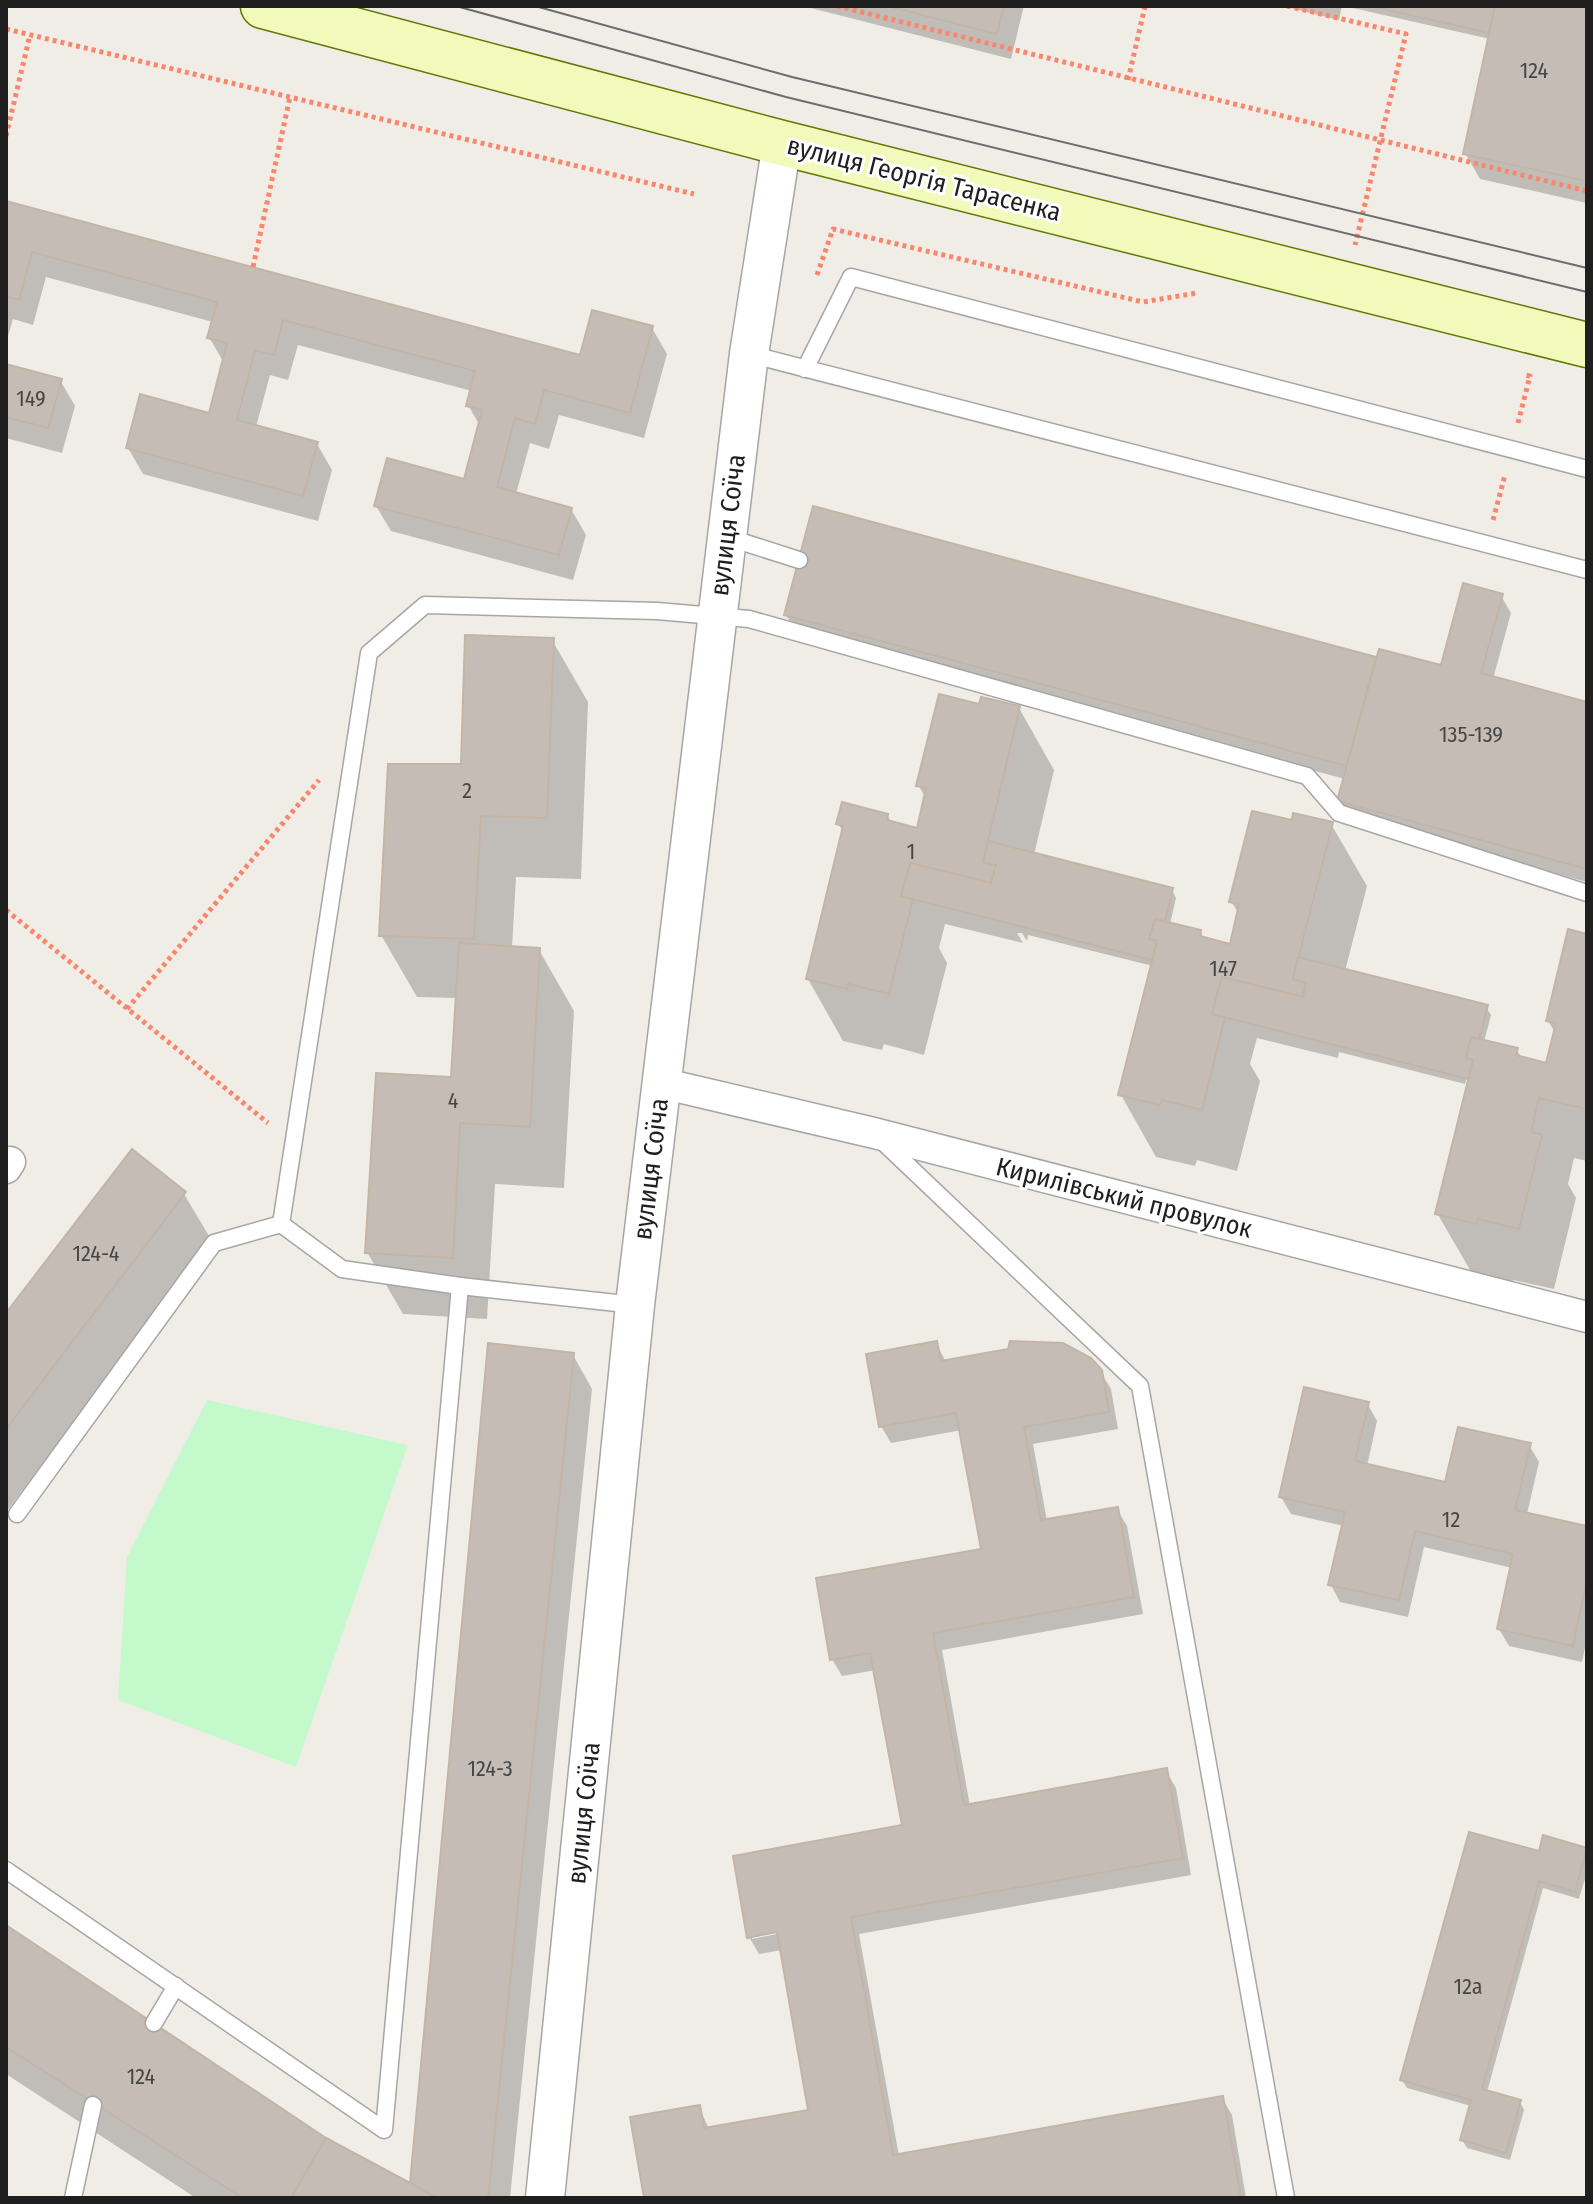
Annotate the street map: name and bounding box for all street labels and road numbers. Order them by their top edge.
street label: вулиця Георгія Тарасенка [784,130,1064,228]
street label: вулиця Соїча [704,452,752,598]
street label: вулиця Соїча [627,1096,675,1242]
street label: Кирилівський провулок [993,1151,1255,1245]
street label: вулиця Соїча [561,1740,607,1886]

